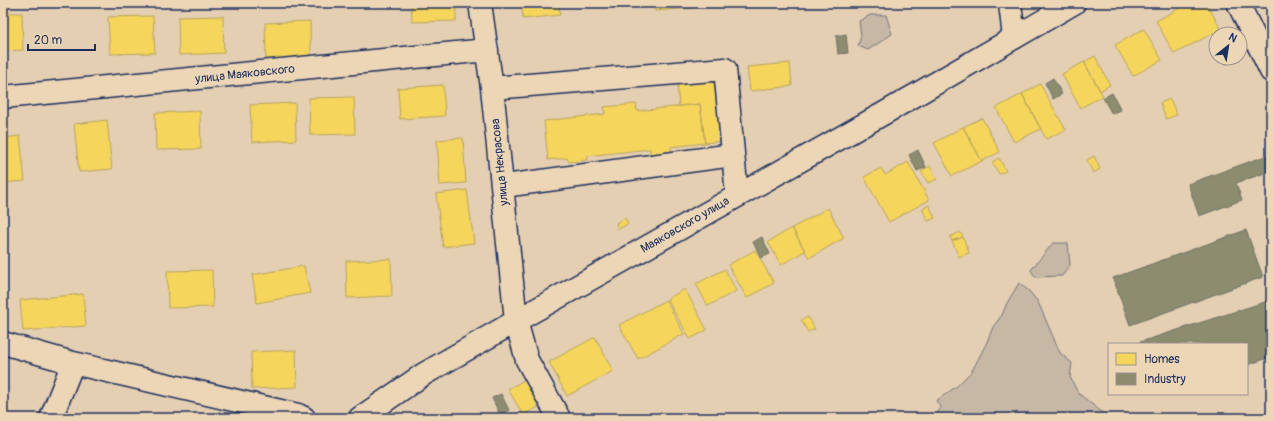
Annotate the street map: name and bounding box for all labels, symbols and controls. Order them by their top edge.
scale bar [28,26,95,52]
north arrow [1208,26,1248,66]
text: N [1226,30,1240,46]
text: 20 m [34,33,63,48]
street label: улица Маяковского [193,61,296,87]
street label: улица Некрасова [488,117,512,207]
street label: Маяковского улица [638,193,732,257]
legend [1108,343,1248,395]
text: Homes [1144,352,1180,367]
text: Industry [1144,372,1186,387]

